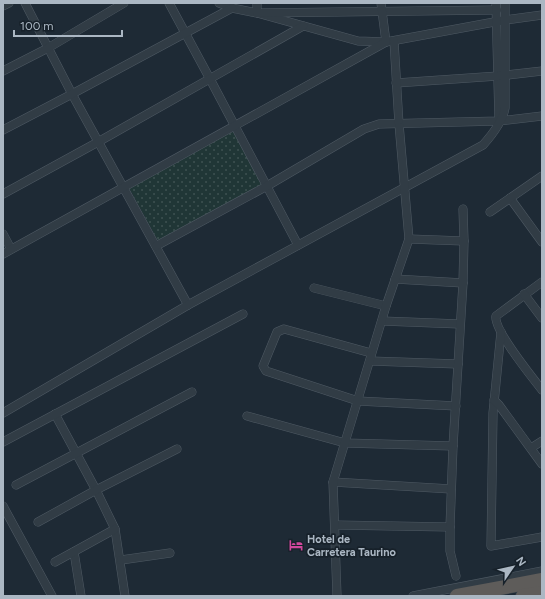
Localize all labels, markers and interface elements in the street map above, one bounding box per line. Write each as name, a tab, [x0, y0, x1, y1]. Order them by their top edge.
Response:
scale bar	[14, 12, 122, 38]
text: 100 m	[20, 19, 54, 33]
place label: Hotel de Carretera Taurino	[307, 533, 396, 559]
hotel icon: Hotel de Carretera Taurino	[288, 537, 304, 553]
north arrow	[493, 547, 533, 587]
text: N	[513, 555, 529, 569]

